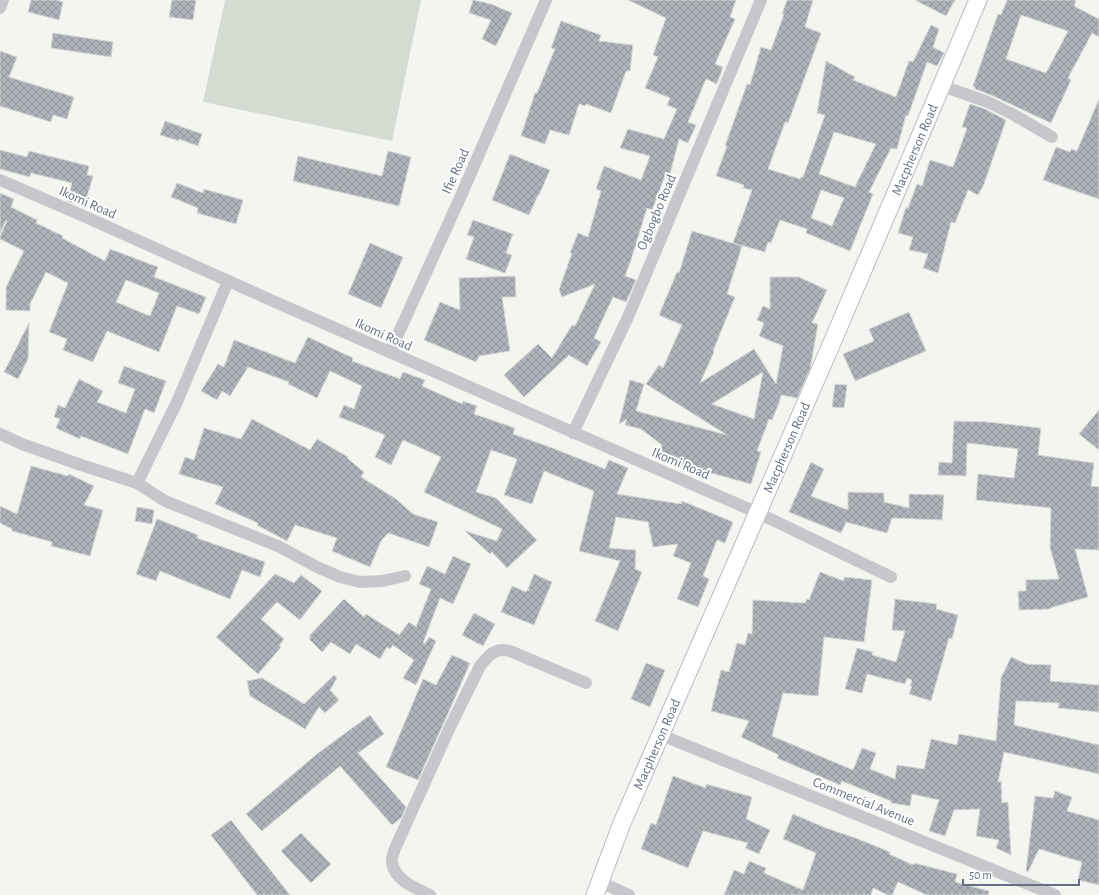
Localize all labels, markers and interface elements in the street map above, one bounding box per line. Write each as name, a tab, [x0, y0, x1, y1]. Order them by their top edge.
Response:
street label: Macpherson Road	[890, 102, 941, 198]
street label: Ifie Road	[440, 147, 472, 196]
street label: Ogbogbo Road	[635, 172, 679, 252]
street label: Ikomi Road	[57, 184, 118, 222]
street label: Ikomi Road	[353, 316, 414, 354]
street label: Macpherson Road	[761, 400, 813, 495]
street label: Ikomi Road	[650, 445, 712, 482]
street label: Macpherson Road	[631, 697, 683, 792]
street label: Commercial Avenue	[811, 775, 917, 829]
scale bar	[963, 861, 1079, 887]
text: 50 m	[969, 869, 992, 881]

